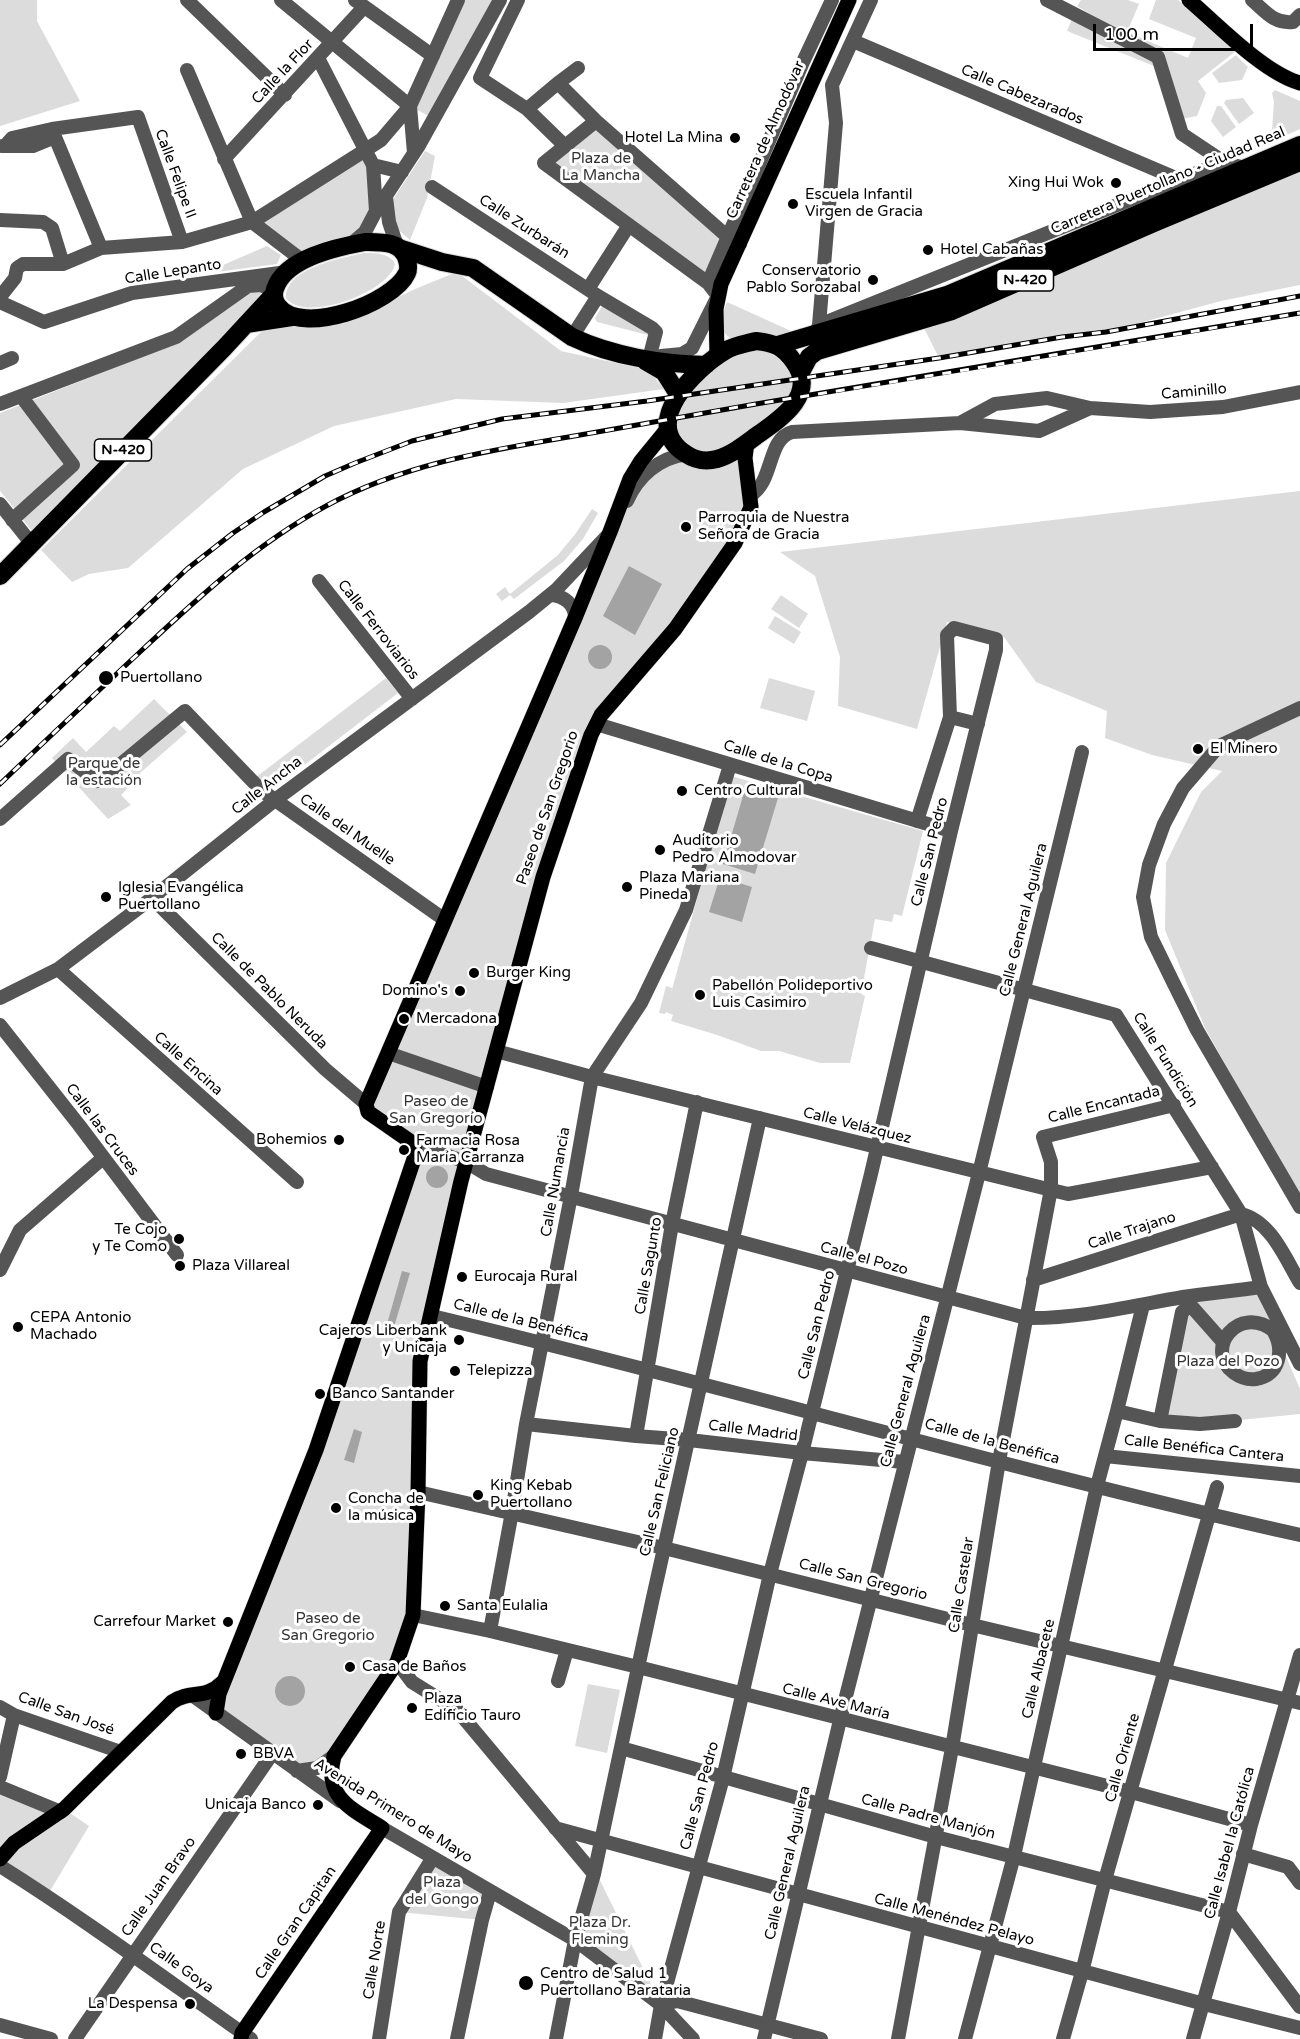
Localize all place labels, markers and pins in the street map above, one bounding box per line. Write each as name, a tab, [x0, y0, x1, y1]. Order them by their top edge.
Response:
place label: Hotel La Mina	[624, 129, 723, 147]
marker: Hotel La Mina	[728, 131, 742, 145]
place label: Xing Hui Wok	[1008, 174, 1104, 192]
marker: Xing Hui Wok	[1109, 176, 1123, 190]
place label: Escuela Infantil Virgen de Gracia	[805, 186, 923, 221]
marker: Escuela Infantil Virgen de Gracia	[786, 197, 800, 211]
place label: Hotel Cabañas	[940, 241, 1043, 259]
marker: Hotel Cabañas	[921, 243, 935, 257]
place label: Conservatorio Pablo Sorozabal	[746, 262, 861, 297]
marker: Conservatorio Pablo Sorozabal	[866, 273, 880, 287]
place label: Parroquia de Nuestra Señora de Gracia	[698, 509, 850, 544]
marker: Parroquia de Nuestra Señora de Gracia	[679, 520, 693, 534]
marker: Puertollano	[97, 669, 115, 687]
place label: Puertollano	[120, 669, 202, 687]
place label: El Minero	[1210, 740, 1278, 758]
marker: El Minero	[1191, 742, 1205, 756]
place label: Centro Cultural	[694, 782, 802, 800]
marker: Centro Cultural	[675, 784, 689, 798]
place label: Auditorio Pedro Almodovar	[672, 832, 797, 867]
marker: Auditorio Pedro Almodovar	[653, 843, 667, 857]
place label: Plaza Mariana Pineda	[639, 869, 739, 904]
place label: Iglesia Evangélica Puertollano	[118, 879, 244, 914]
marker: Plaza Mariana Pineda	[620, 880, 634, 894]
marker: Iglesia Evangélica Puertollano	[99, 890, 113, 904]
place label: Burger King	[486, 964, 571, 982]
marker: Burger King	[467, 966, 481, 980]
place label: Pabellón Polideportivo Luis Casimiro	[712, 977, 873, 1012]
place label: Domino's	[382, 982, 448, 1000]
marker: Domino's	[453, 984, 467, 998]
marker: Pabellón Polideportivo Luis Casimiro	[693, 988, 707, 1002]
place label: Mercadona	[416, 1010, 497, 1028]
marker: Mercadona	[397, 1012, 411, 1026]
place label: Bohemios	[256, 1131, 327, 1149]
place label: Farmacia Rosa María Carranza	[416, 1132, 525, 1167]
marker: Bohemios	[332, 1133, 346, 1147]
marker: Farmacia Rosa María Carranza	[397, 1143, 411, 1157]
place label: Te Cojo y Te Como	[92, 1221, 167, 1256]
marker: Te Cojo y Te Como	[172, 1232, 186, 1246]
place label: Plaza Villareal	[192, 1257, 290, 1275]
marker: Plaza Villareal	[173, 1259, 187, 1273]
place label: Eurocaja Rural	[474, 1268, 577, 1286]
marker: Eurocaja Rural	[455, 1270, 469, 1284]
place label: CEPA Antonio Machado	[30, 1309, 131, 1344]
marker: CEPA Antonio Machado	[11, 1320, 25, 1334]
place label: Cajeros Liberbank y Unicaja	[319, 1322, 447, 1357]
marker: Cajeros Liberbank y Unicaja	[452, 1333, 466, 1347]
place label: Telepizza	[467, 1362, 532, 1380]
marker: Telepizza	[448, 1364, 462, 1378]
place label: Banco Santander	[332, 1385, 455, 1403]
marker: Banco Santander	[313, 1387, 327, 1401]
place label: King Kebab Puertollano	[490, 1477, 572, 1512]
marker: King Kebab Puertollano	[471, 1488, 485, 1502]
place label: Concha de la música	[348, 1490, 424, 1525]
marker: Concha de la música	[329, 1501, 343, 1515]
place label: Santa Eulalia	[457, 1597, 548, 1615]
marker: Santa Eulalia	[438, 1599, 452, 1613]
place label: Carrefour Market	[93, 1613, 216, 1631]
marker: Carrefour Market	[221, 1615, 235, 1629]
place label: Casa de Baños	[362, 1658, 467, 1676]
marker: Casa de Baños	[343, 1660, 357, 1674]
place label: Plaza Edificio Tauro	[424, 1690, 521, 1725]
marker: Plaza Edificio Tauro	[405, 1701, 419, 1715]
place label: BBVA	[253, 1745, 295, 1763]
marker: BBVA	[234, 1747, 248, 1761]
place label: Unicaja Banco	[204, 1796, 306, 1814]
marker: Unicaja Banco	[311, 1798, 325, 1812]
place label: Centro de Salud 1 Puertollano Barataria	[540, 1965, 691, 2000]
marker: Centro de Salud 1 Puertollano Barataria	[517, 1974, 535, 1992]
place label: La Despensa	[88, 1995, 178, 2013]
marker: La Despensa	[183, 1997, 197, 2011]

